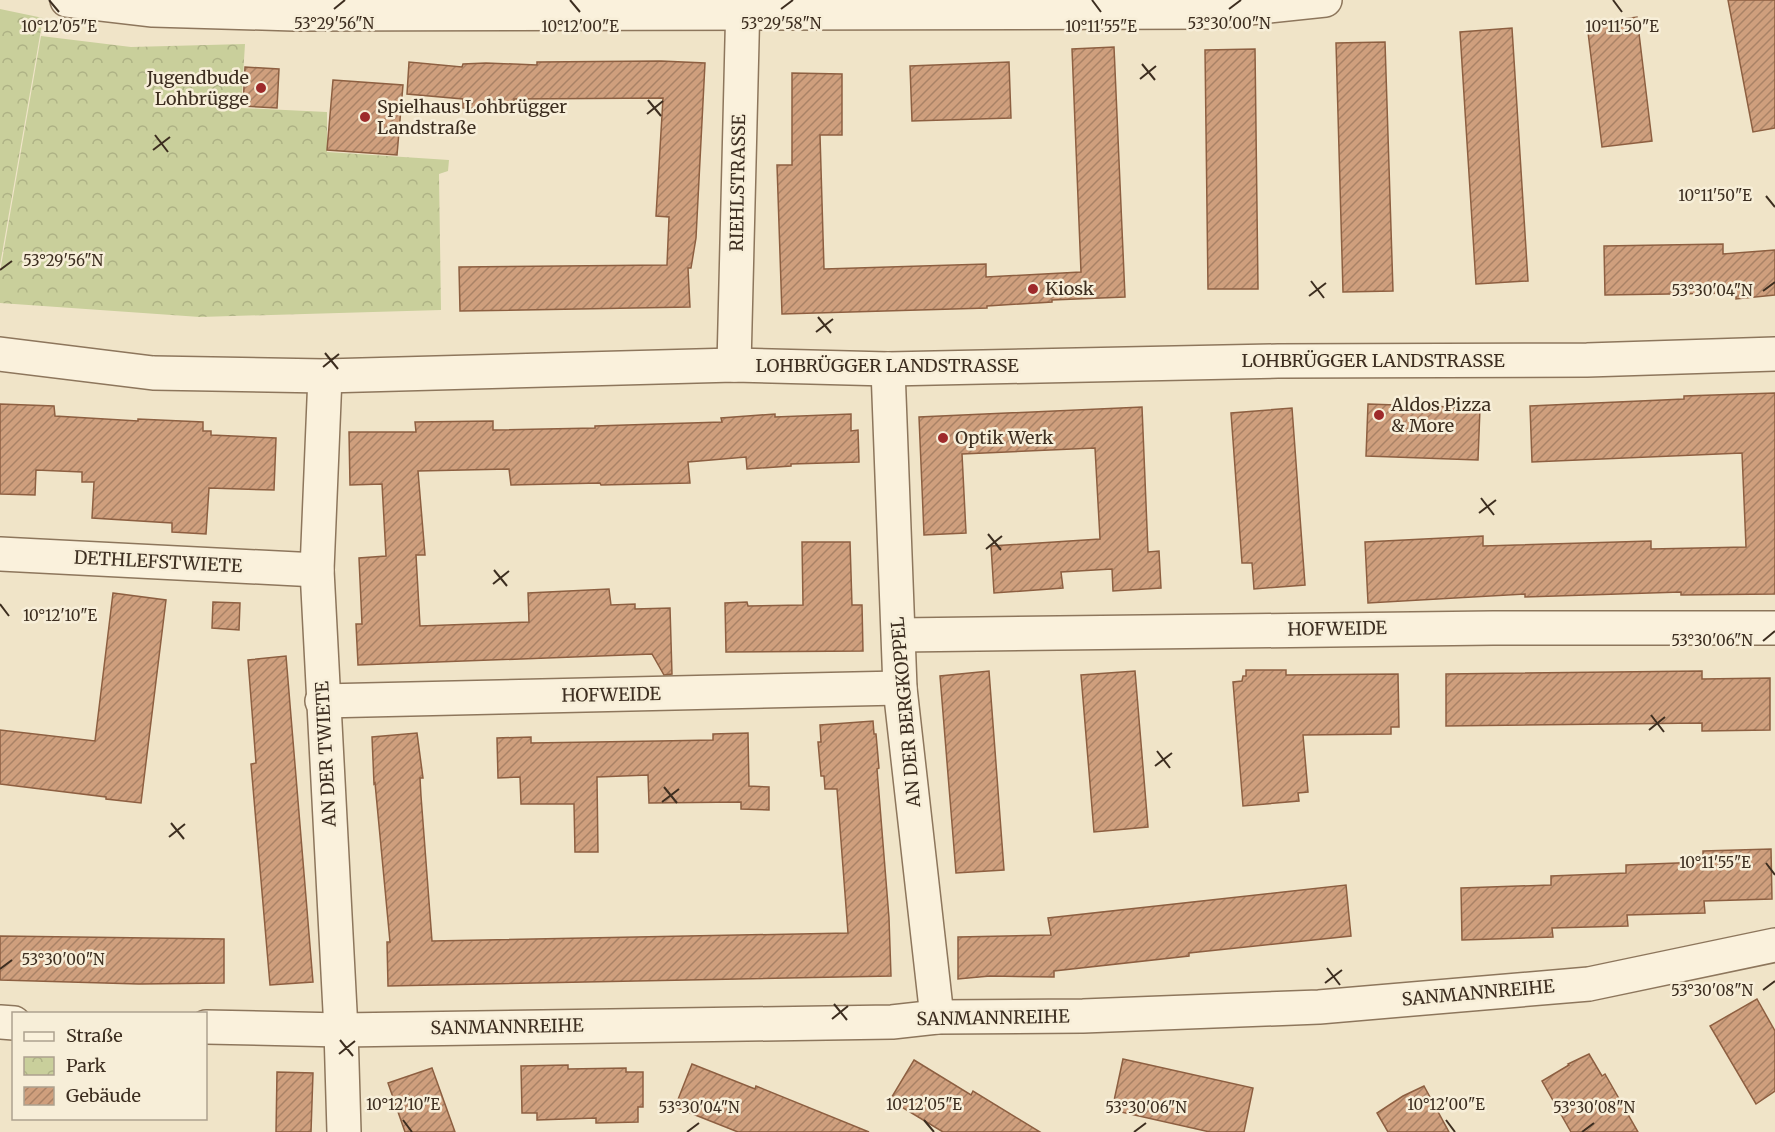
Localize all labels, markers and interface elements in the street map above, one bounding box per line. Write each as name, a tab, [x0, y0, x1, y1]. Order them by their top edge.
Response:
text: 53°29'56"N	[294, 14, 374, 33]
text: 53°29'58"N	[741, 14, 822, 33]
text: 53°30'00"N	[1187, 14, 1271, 33]
text: 10°12'05"E	[21, 17, 97, 36]
text: 10°12'00"E	[541, 17, 619, 36]
text: 10°11'55"E	[1065, 17, 1137, 36]
text: 10°11'50"E	[1585, 17, 1659, 36]
place label: Jugendbude Lohbrügge	[146, 66, 249, 110]
marker: Jugendbude Lohbrügge	[254, 81, 268, 95]
place label: Spielhaus Lohbrügger Landstraße	[377, 95, 567, 139]
marker: Spielhaus Lohbrügger Landstraße	[358, 110, 372, 124]
street label: RIEHLSTRASSE	[725, 114, 750, 252]
text: 10°11'50"E	[1678, 186, 1752, 205]
text: 53°29'56"N	[23, 251, 103, 270]
place label: Kiosk	[1045, 277, 1095, 300]
text: 53°30'04"N	[1672, 281, 1753, 300]
marker: Kiosk	[1026, 282, 1040, 296]
street label: LOHBRÜGGER LANDSTRASSE	[1241, 349, 1505, 372]
street label: LOHBRÜGGER LANDSTRASSE	[755, 354, 1019, 377]
place label: Aldos Pizza & More	[1390, 393, 1491, 437]
marker: Aldos Pizza & More	[1372, 408, 1386, 422]
place label: Optik Werk	[955, 426, 1054, 449]
marker: Optik Werk	[936, 431, 950, 445]
street label: DETHLEFSTWIETE	[73, 546, 243, 577]
text: 10°12'10"E	[23, 606, 98, 625]
street label: AN DER BERGKOPPEL	[886, 616, 925, 809]
street label: HOFWEIDE	[1287, 616, 1387, 641]
text: 53°30'06"N	[1671, 631, 1753, 650]
street label: AN DER TWIETE	[310, 680, 341, 828]
street label: HOFWEIDE	[561, 682, 661, 707]
text: 10°11'55"E	[1679, 853, 1751, 872]
text: 53°30'00"N	[21, 950, 105, 969]
street label: SANMANNREIHE	[1401, 974, 1556, 1011]
text: 53°30'08"N	[1671, 981, 1753, 1000]
street label: SANMANNREIHE	[916, 1005, 1070, 1030]
legend	[12, 1012, 207, 1120]
street label: SANMANNREIHE	[430, 1014, 584, 1039]
text: Straße	[66, 1024, 123, 1047]
text: Park	[66, 1054, 107, 1077]
text: Gebäude	[66, 1084, 141, 1107]
text: 10°12'10"E	[366, 1095, 441, 1114]
text: 10°12'05"E	[886, 1095, 962, 1114]
text: 10°12'00"E	[1407, 1095, 1485, 1114]
text: 53°30'04"N	[659, 1098, 740, 1117]
text: 53°30'06"N	[1105, 1098, 1187, 1117]
text: 53°30'08"N	[1553, 1098, 1635, 1117]

